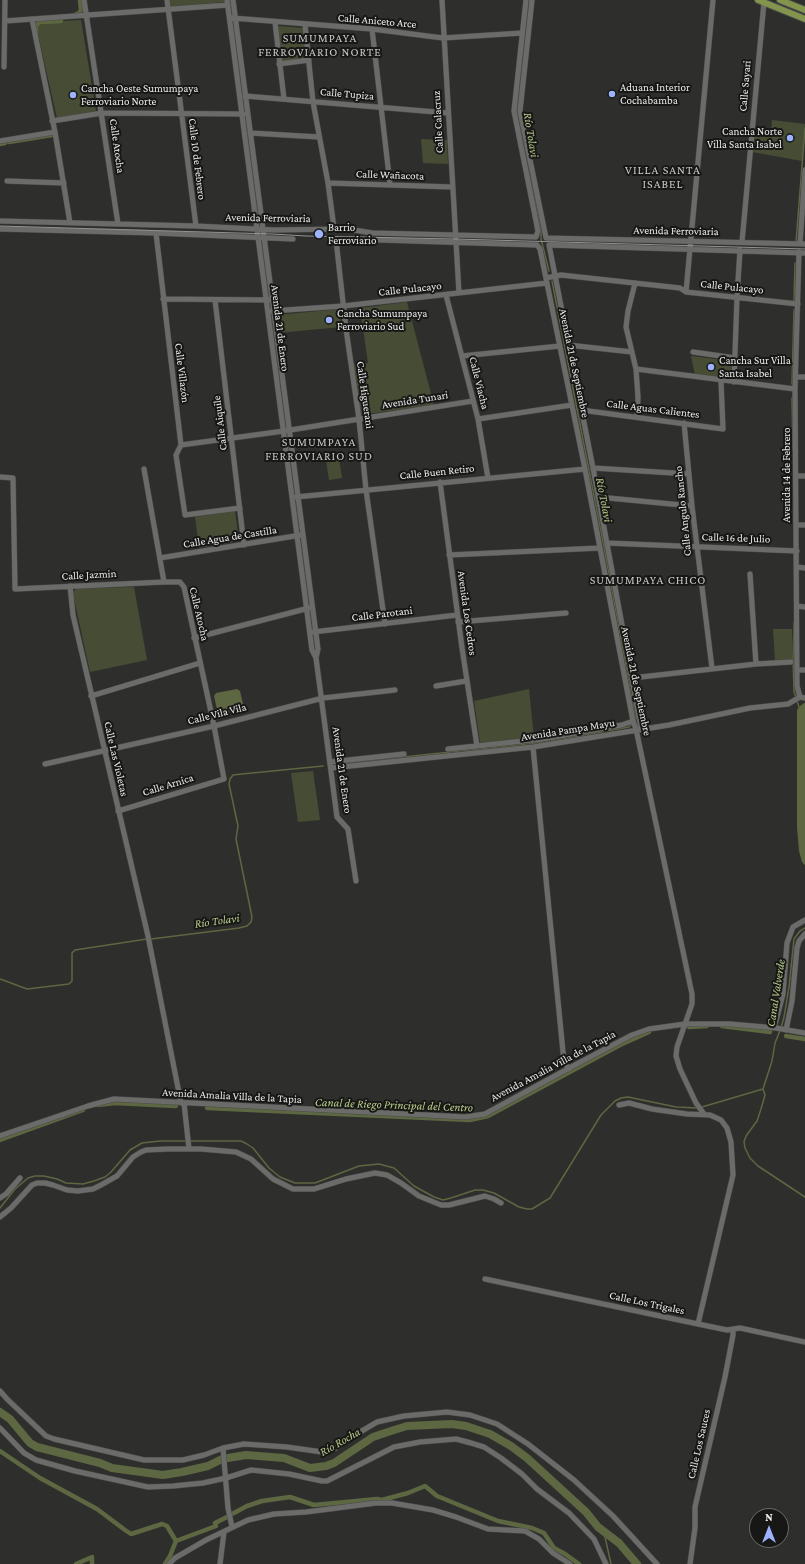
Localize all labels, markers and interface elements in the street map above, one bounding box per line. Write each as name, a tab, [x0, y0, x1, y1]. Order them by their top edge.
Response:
street label: Calle Aniceto Arce	[337, 11, 417, 31]
district label: SUMUMPAYA FERROVIARIO NORTE	[258, 31, 382, 59]
street label: Calle Sayari	[736, 60, 754, 112]
place label: Aduana Interior Cochabamba	[620, 81, 690, 107]
place label: Cancha Oeste Sumumpaya Ferroviario Norte	[81, 82, 198, 108]
street label: Calle Tupiza	[319, 85, 375, 103]
marker: Aduana Interior Cochabamba	[607, 89, 617, 99]
marker: Cancha Oeste Sumumpaya Ferroviario Norte	[68, 90, 78, 100]
street label: Calle Calacruz	[430, 90, 446, 154]
water label: Río Tolavi	[520, 112, 542, 158]
street label: Calle 10 de Febrero	[185, 117, 209, 201]
street label: Calle Atocha	[107, 118, 127, 174]
place label: Cancha Norte Villa Santa Isabel	[707, 125, 782, 151]
marker: Cancha Norte Villa Santa Isabel	[785, 133, 795, 143]
district label: VILLA SANTA ISABEL	[625, 163, 701, 191]
street label: Calle Wañacota	[356, 167, 424, 183]
street label: Avenida Ferroviaria	[225, 211, 311, 225]
place label: Barrio Ferroviario	[328, 221, 376, 247]
street label: Avenida Ferroviaria	[633, 224, 719, 238]
marker: Barrio Ferroviario	[313, 228, 325, 240]
street label: Calle Pulacayo	[700, 277, 764, 297]
street label: Calle Pulacayo	[378, 279, 442, 299]
street label: Avenida 21 de Enero	[268, 284, 292, 372]
place label: Cancha Sumumpaya Ferroviario Sud	[337, 307, 427, 333]
street label: Avenida 21 de Septiembre	[556, 307, 592, 419]
marker: Cancha Sumumpaya Ferroviario Sud	[324, 315, 334, 325]
street label: Calle Villazón	[172, 342, 192, 404]
place label: Cancha Sur Villa Santa Isabel	[719, 354, 791, 380]
street label: Calle Viacha	[466, 355, 492, 411]
street label: Calle Higuerani	[354, 360, 376, 430]
marker: Cancha Sur Villa Santa Isabel	[706, 362, 716, 372]
street label: Avenida Tunari	[381, 388, 449, 412]
street label: Calle Aiquile	[210, 395, 230, 451]
street label: Calle Aguas Calientes	[606, 397, 700, 421]
street label: Avenida 14 de Febrero	[780, 428, 794, 522]
district label: SUMUMPAYA FERROVIARIO SUD	[265, 435, 373, 463]
street label: Calle Buen Retiro	[399, 462, 475, 482]
street label: Calle Angulo Rancho	[672, 465, 694, 557]
water label: Río Tolavi	[593, 476, 615, 524]
street label: Calle Agua de Castilla	[182, 523, 278, 551]
street label: Calle 16 de Julio	[702, 530, 770, 546]
street label: Calle Jazmin	[61, 567, 117, 583]
street label: Avenida Los Cedros	[455, 570, 479, 656]
district label: SUMUMPAYA CHICO	[590, 573, 706, 587]
street label: Calle Atocha	[186, 586, 212, 642]
street label: Calle Parotani	[351, 604, 413, 624]
street label: Avenida 21 de Septiembre	[618, 625, 654, 737]
street label: Calle Vila Vila	[186, 700, 248, 728]
street label: Avenida Pampa Mayu	[520, 716, 616, 744]
street label: Calle Las Violetas	[101, 720, 131, 798]
street label: Avenida 21 de Enero	[329, 726, 355, 814]
street label: Calle Arnica	[141, 771, 195, 799]
water label: Río Tolavi	[194, 911, 240, 931]
water label: Canal Valverde	[764, 958, 788, 1028]
street label: Avenida Amalia Villa de la Tapia	[488, 1027, 618, 1105]
street label: Avenida Amalia Villa de la Tapia	[162, 1086, 302, 1106]
water label: Canal de Riego Principal del Centro	[315, 1095, 473, 1115]
street label: Calle Los Trigales	[608, 1289, 686, 1317]
street label: Calle Los Sauces	[685, 1408, 713, 1480]
water label: Río Rocha	[317, 1425, 363, 1459]
north arrow	[749, 1508, 789, 1548]
text: N	[765, 1511, 773, 1523]

